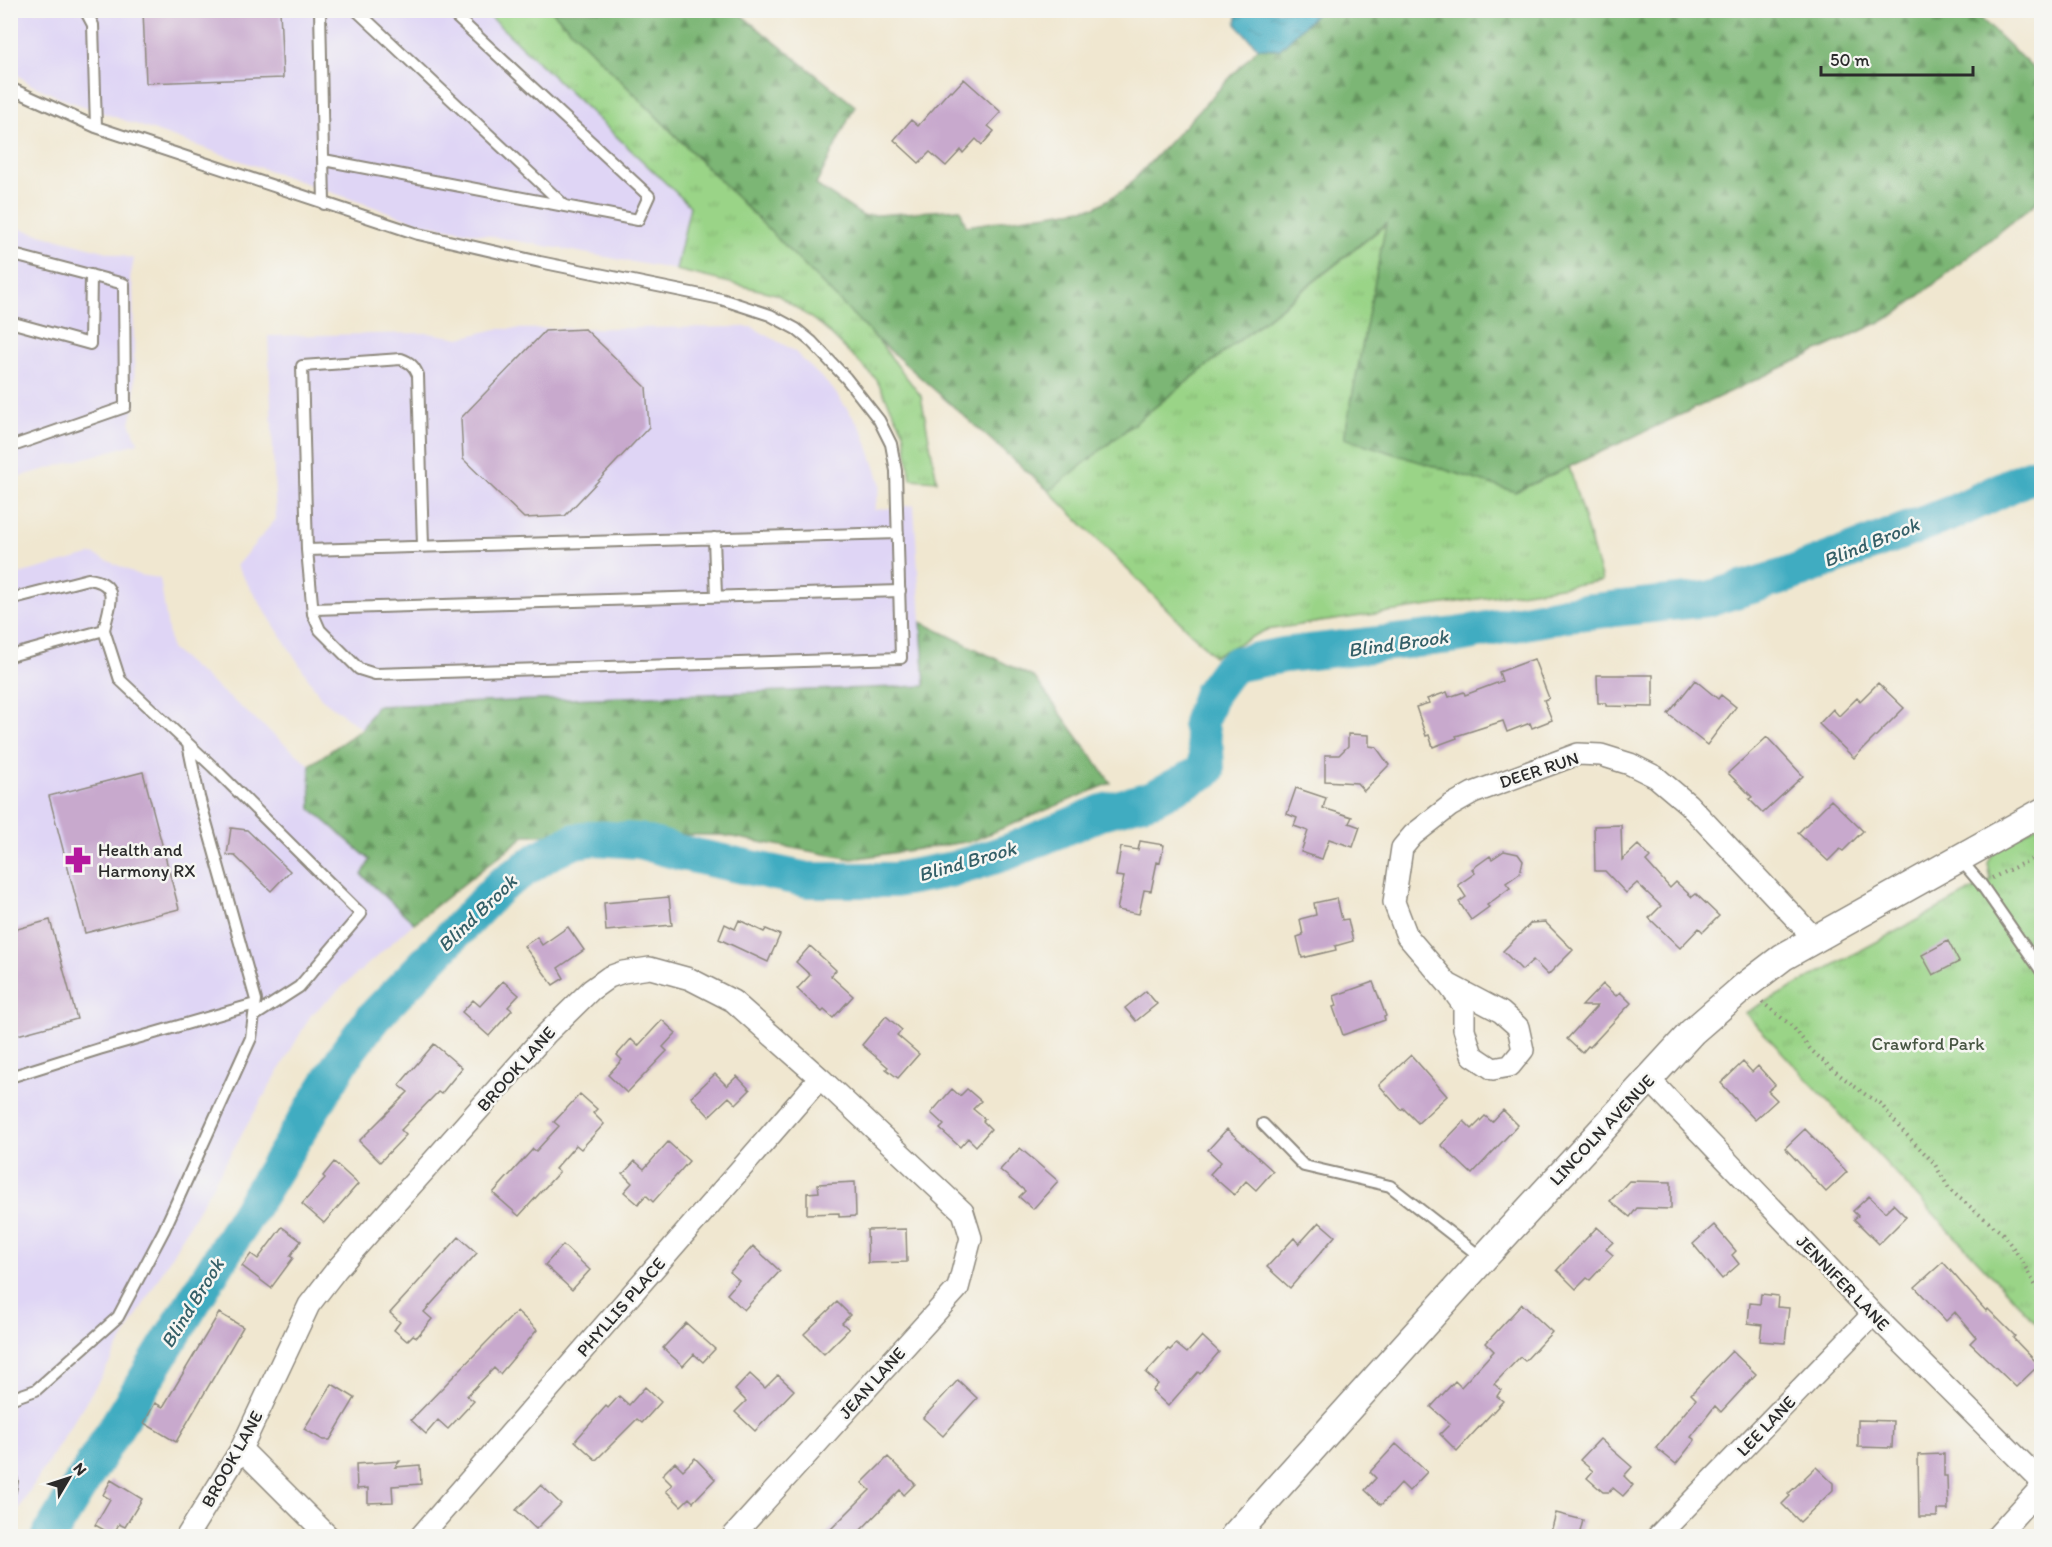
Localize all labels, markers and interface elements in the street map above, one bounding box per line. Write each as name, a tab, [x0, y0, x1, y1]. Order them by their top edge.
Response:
scale bar	[1821, 39, 1972, 77]
text: 50 m	[1830, 49, 1870, 71]
water label: Blind Brook	[1820, 511, 1924, 572]
water label: Blind Brook	[1346, 624, 1451, 662]
street label: DEER RUN	[1496, 747, 1582, 793]
water label: Blind Brook	[915, 835, 1021, 886]
place label: Health and Harmony RX	[98, 839, 195, 882]
pharmacy icon: Health and Harmony RX	[63, 845, 93, 875]
water label: Blind Brook	[432, 868, 523, 957]
street label: BROOK LANE	[472, 1022, 560, 1116]
park label: Crawford Park	[1871, 1033, 1985, 1055]
street label: LINCOLN AVENUE	[1545, 1070, 1659, 1190]
street label: JENNIFER LANE	[1792, 1230, 1894, 1336]
water label: Blind Brook	[155, 1252, 230, 1352]
street label: PHYLLIS PLACE	[572, 1253, 670, 1361]
street label: JEAN LANE	[834, 1342, 910, 1423]
street label: LEE LANE	[1732, 1391, 1800, 1461]
street label: BROOK LANE	[196, 1407, 268, 1511]
north arrow	[39, 1448, 99, 1508]
text: N	[69, 1459, 91, 1479]

